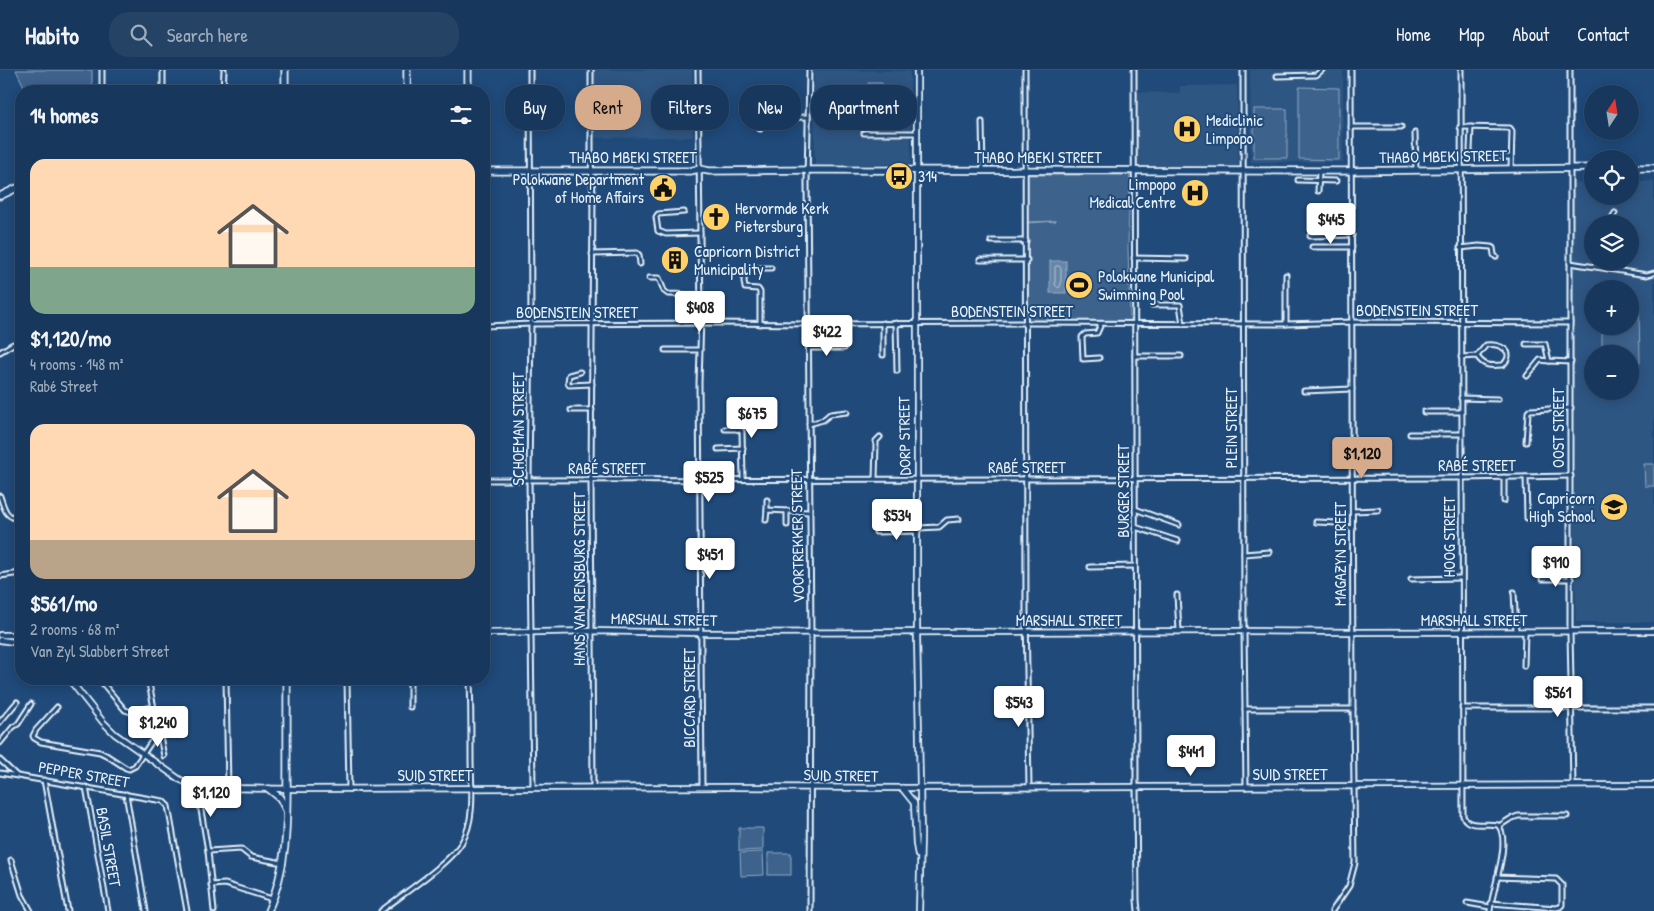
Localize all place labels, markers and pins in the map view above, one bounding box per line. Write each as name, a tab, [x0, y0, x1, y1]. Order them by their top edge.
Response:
place label: Mediclinic Limpopo	[1206, 109, 1264, 149]
hospital icon: Mediclinic Limpopo	[1172, 114, 1202, 144]
bus stop icon: 314	[884, 161, 914, 191]
place label: 314	[918, 165, 937, 187]
place label: Polokwane Department of Home Affairs	[513, 168, 644, 208]
public building icon: Polokwane Department of Home Affairs	[648, 173, 678, 203]
place label: Limpopo Medical Centre	[1089, 173, 1177, 213]
hospital icon: Limpopo Medical Centre	[1180, 178, 1210, 208]
place label: Hervormde Kerk Pietersburg	[735, 197, 829, 237]
church icon: Hervormde Kerk Pietersburg	[701, 202, 731, 232]
pin: $445	[1301, 202, 1361, 245]
place label: Capricorn District Municipality	[694, 240, 800, 280]
building icon: Capricorn District Municipality	[660, 245, 690, 275]
place label: Polokwane Municipal Swimming Pool	[1098, 265, 1215, 305]
sports icon: Polokwane Municipal Swimming Pool	[1064, 270, 1094, 300]
pin: $408	[670, 290, 730, 333]
pin: $422	[797, 314, 857, 357]
pin: $675	[722, 396, 782, 439]
pin: $1,120	[1321, 436, 1403, 479]
pin: $525	[679, 460, 739, 503]
place label: Capricorn High School	[1529, 487, 1596, 527]
school or university icon: Capricorn High School	[1599, 492, 1629, 522]
pin: $534	[867, 498, 927, 541]
pin: $451	[680, 538, 740, 580]
pin: $910	[1526, 546, 1586, 588]
pin: $561	[1528, 676, 1588, 718]
pin: $543	[989, 686, 1049, 728]
pin: $1,240	[117, 706, 199, 748]
pin: $441	[1161, 734, 1221, 777]
pin: $1,120	[170, 776, 252, 818]

